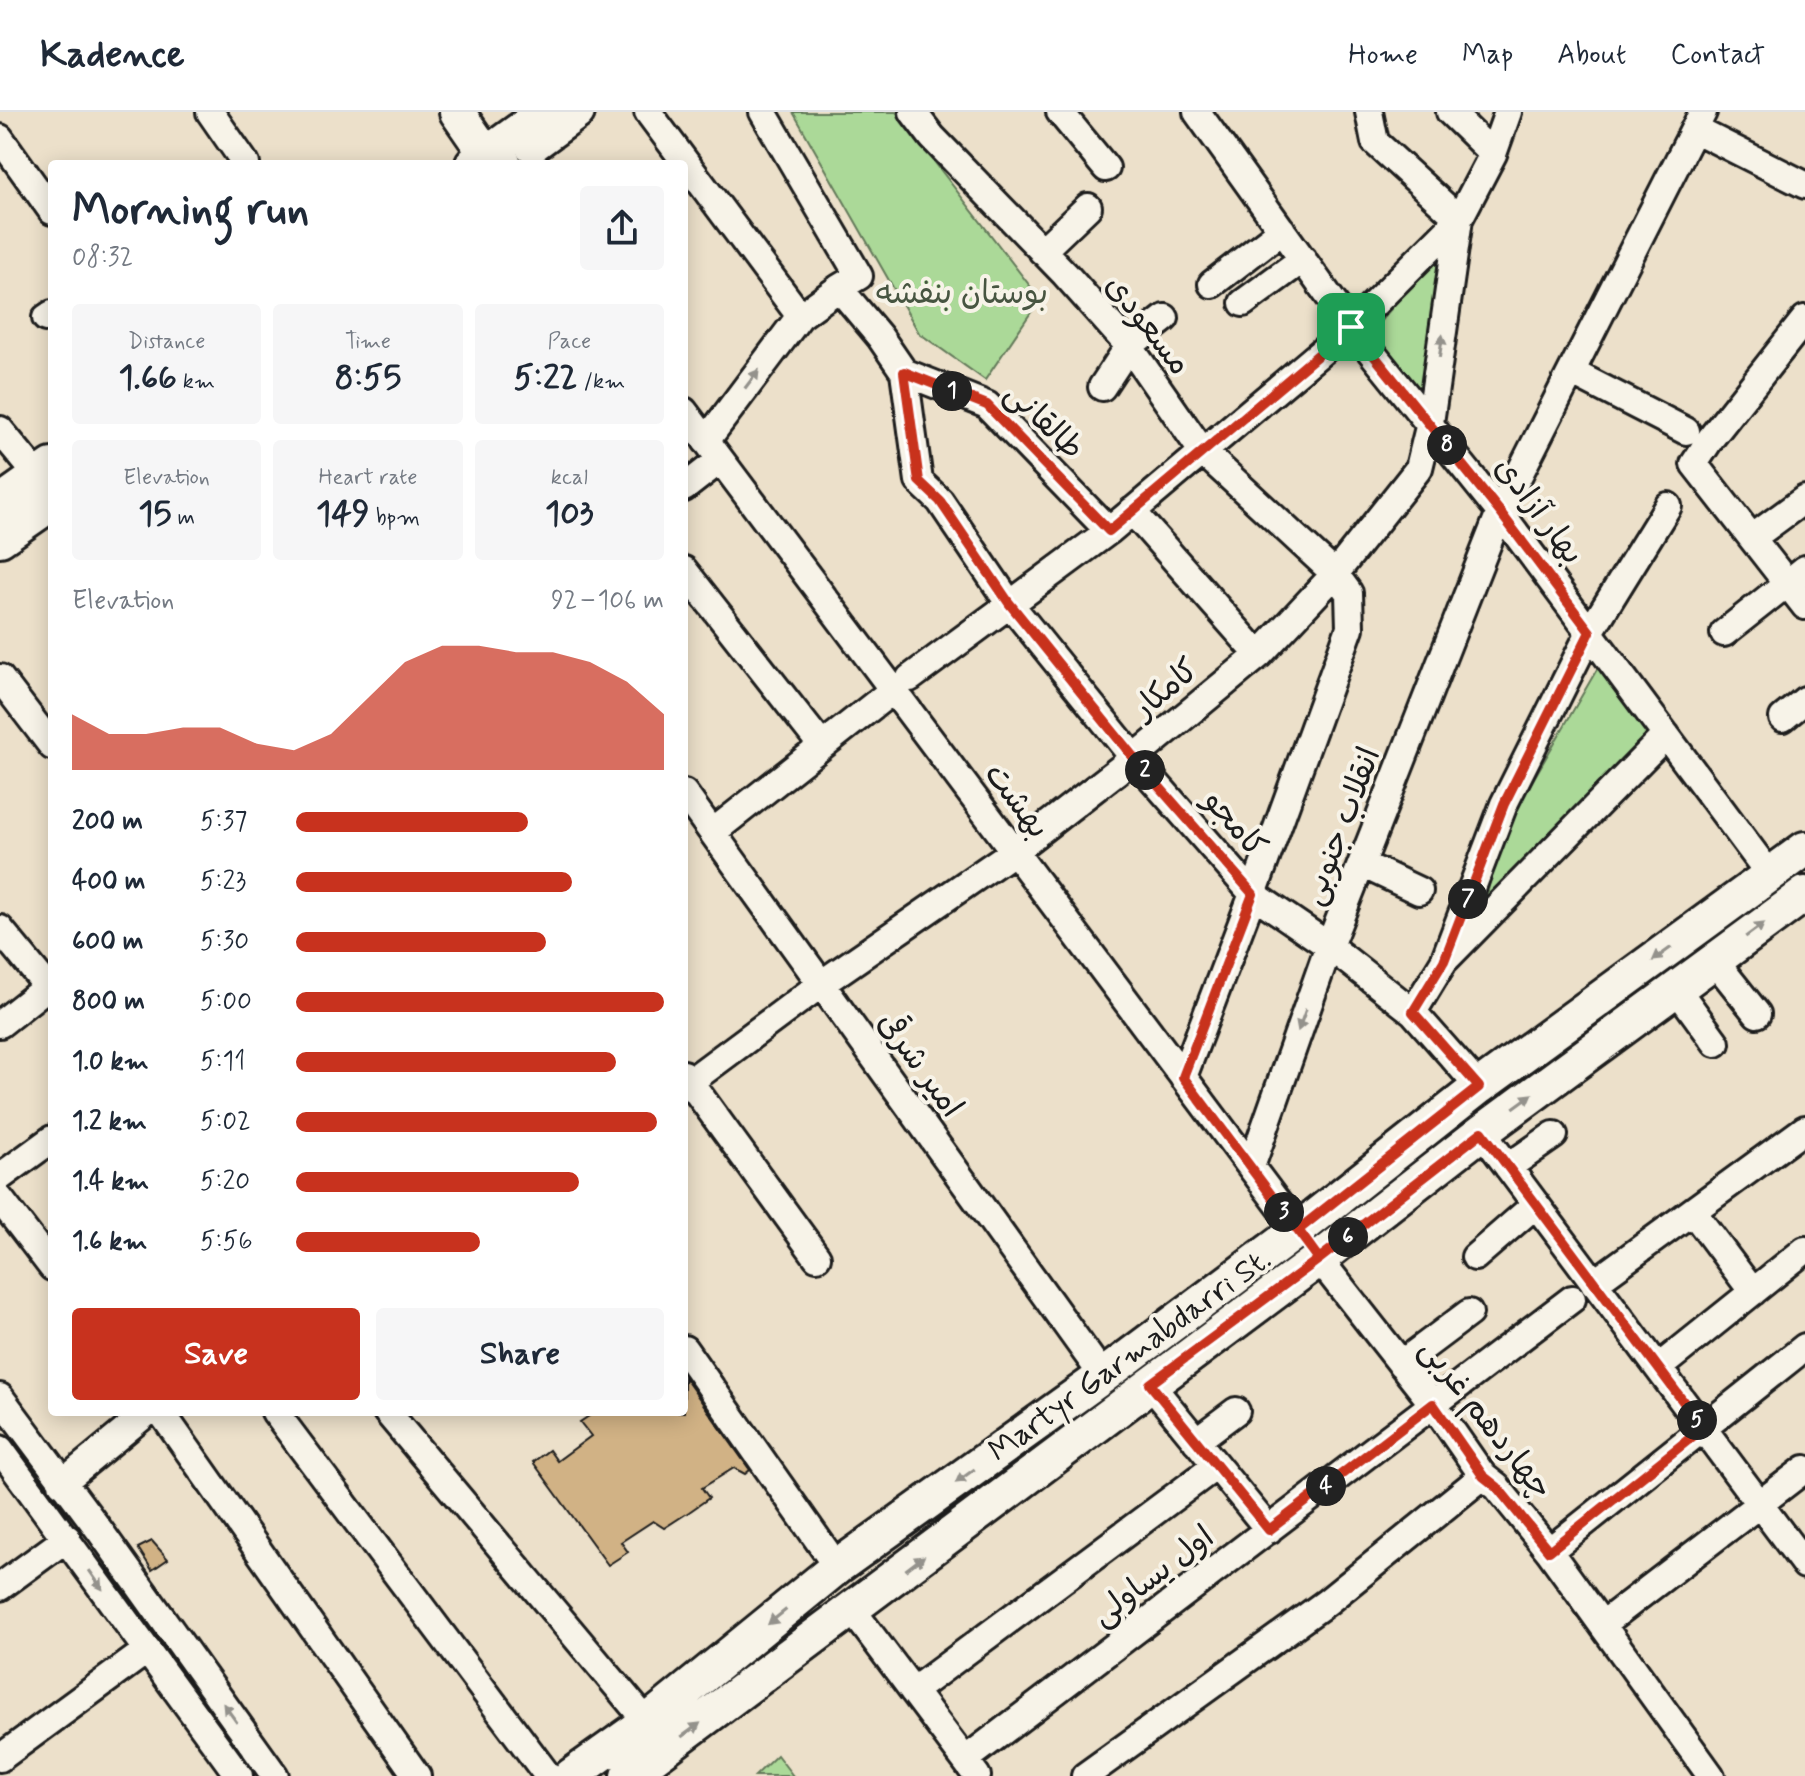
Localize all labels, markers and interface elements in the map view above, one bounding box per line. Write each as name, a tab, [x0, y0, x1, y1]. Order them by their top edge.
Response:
text: Kadence	[40, 31, 185, 80]
text: Home	[1348, 37, 1418, 74]
text: Map	[1462, 37, 1513, 74]
text: About	[1557, 37, 1626, 74]
text: Contact	[1670, 37, 1765, 74]
text: Morning run	[72, 182, 309, 240]
button: share	[580, 186, 664, 270]
text: 08:32	[72, 241, 133, 275]
street label: مسعودی	[1095, 266, 1200, 384]
park label: بوستان بنفشه	[876, 273, 1048, 315]
pin	[1317, 293, 1385, 361]
icon: arrive	[1329, 305, 1373, 349]
text: Distance	[128, 328, 205, 356]
text: Time	[345, 328, 391, 356]
text: Pace	[547, 328, 591, 356]
one-way arrow	[1435, 333, 1448, 358]
text: 1.66	[118, 356, 177, 401]
text: 8:55	[335, 356, 401, 401]
text: 5:22	[513, 356, 578, 401]
text: km	[177, 368, 215, 396]
text: /km	[578, 368, 625, 396]
one-way arrow	[744, 369, 760, 389]
pin: 1	[932, 371, 972, 411]
street label: طالقانی	[995, 373, 1092, 470]
text: 1	[947, 377, 957, 405]
pin: 8	[1427, 425, 1467, 465]
text: 8	[1441, 431, 1453, 459]
street label: بهار آزادی	[1484, 449, 1593, 574]
text: Elevation	[123, 464, 210, 492]
text: Heart rate	[319, 464, 417, 492]
text: kcal	[551, 464, 588, 492]
text: 15	[138, 492, 172, 537]
text: 149	[316, 492, 370, 537]
text: 103	[545, 492, 594, 537]
text: m	[172, 504, 195, 532]
text: bpm	[370, 504, 420, 532]
text: Elevation	[72, 584, 174, 618]
text: 92–106 m	[551, 584, 664, 618]
street label: کامکار	[1122, 650, 1208, 731]
street label: انقلاب جنوبی	[1293, 742, 1391, 912]
pin: 2	[1125, 750, 1165, 790]
street label: بهشت	[974, 755, 1059, 848]
text: 2	[1140, 756, 1150, 784]
street label: کامجو	[1192, 779, 1275, 867]
text: 200 m	[72, 805, 143, 839]
text: 5:37	[200, 805, 247, 839]
text: 400 m	[72, 865, 145, 899]
text: 5:23	[200, 865, 246, 899]
pin: 7	[1448, 879, 1488, 919]
text: 7	[1461, 885, 1475, 913]
one-way arrow	[1745, 923, 1765, 939]
text: 600 m	[72, 925, 144, 959]
text: 5:30	[200, 925, 249, 959]
one-way arrow	[1651, 945, 1672, 961]
text: 800 m	[72, 985, 145, 1019]
text: 5:00	[200, 985, 252, 1019]
street label: امیر شرقی	[867, 1004, 972, 1126]
one-way arrow	[1296, 1008, 1308, 1032]
text: 1.0 km	[72, 1045, 149, 1079]
text: 5:11	[200, 1045, 245, 1079]
one-way arrow	[1513, 1094, 1533, 1110]
text: 1.2 km	[72, 1105, 147, 1139]
text: 5:02	[200, 1105, 251, 1139]
text: 1.4 km	[72, 1165, 149, 1199]
text: 5:20	[200, 1165, 250, 1199]
pin: 3	[1264, 1192, 1304, 1232]
text: 3	[1279, 1198, 1289, 1226]
pin: 6	[1328, 1217, 1368, 1257]
text: 6	[1342, 1223, 1354, 1251]
text: 1.6 km	[72, 1225, 147, 1259]
text: 5:56	[200, 1225, 253, 1259]
street label: Martyr Garmabdarri St.	[980, 1239, 1280, 1472]
button: Save	[72, 1308, 360, 1400]
button: Share	[376, 1308, 664, 1400]
street label: چهاردهم غربی	[1408, 1330, 1562, 1509]
pin: 5	[1677, 1400, 1717, 1440]
text: 5	[1690, 1406, 1704, 1434]
pin: 4	[1306, 1466, 1346, 1506]
one-way arrow	[954, 1468, 975, 1483]
text: 4	[1320, 1472, 1332, 1500]
street label: اول یساولی	[1083, 1517, 1223, 1636]
one-way arrow	[905, 1556, 925, 1572]
one-way arrow	[88, 1569, 103, 1590]
one-way arrow	[767, 1608, 787, 1624]
one-way arrow	[222, 1702, 238, 1723]
one-way arrow	[681, 1722, 701, 1738]

